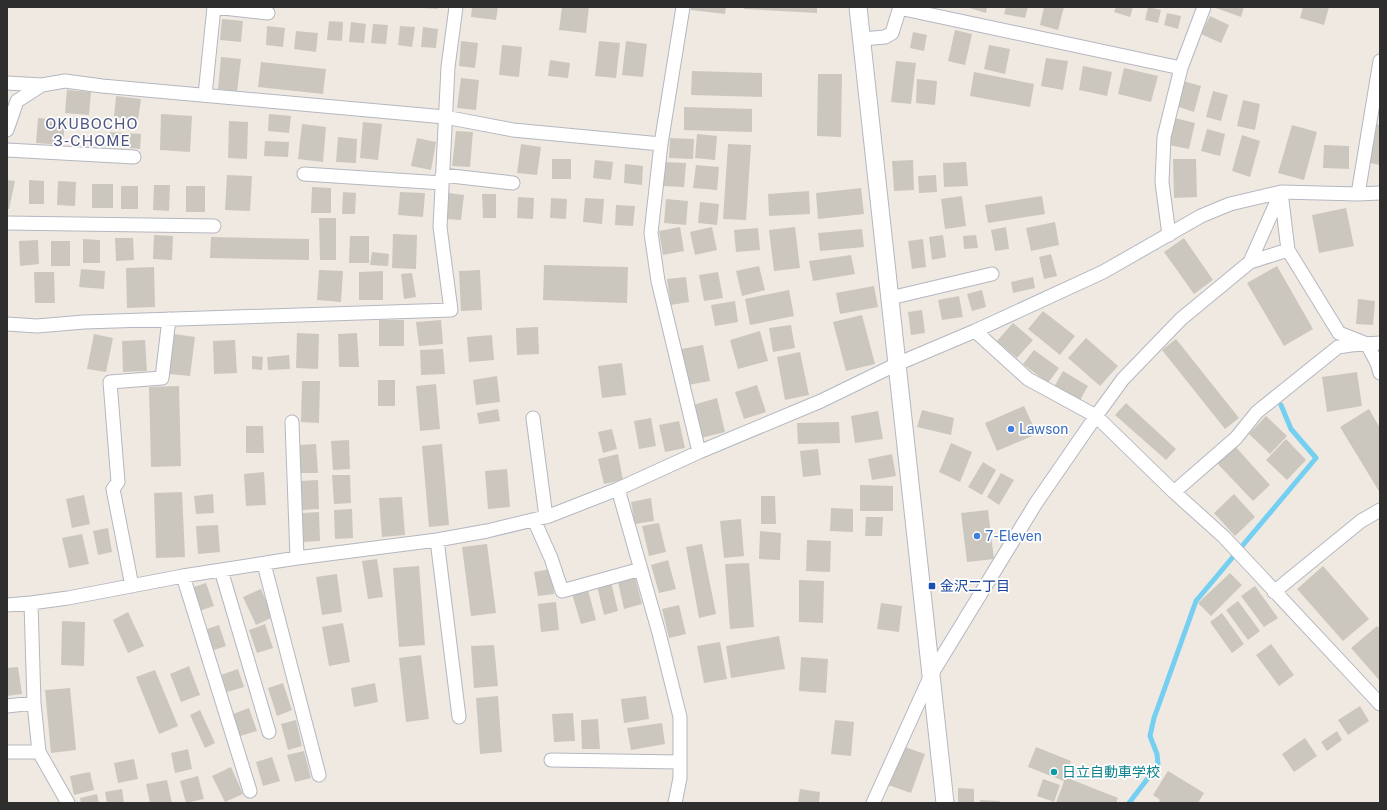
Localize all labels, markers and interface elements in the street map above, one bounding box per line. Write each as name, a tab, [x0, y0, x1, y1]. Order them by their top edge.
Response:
district label: OKUBOCHO 3-CHOME	[45, 115, 139, 149]
place label: Lawson	[1019, 421, 1068, 437]
marker: Lawson	[1006, 424, 1016, 434]
place label: 7-Eleven	[985, 528, 1042, 544]
marker: 7-Eleven	[972, 531, 982, 541]
place label: 金沢二丁目	[940, 578, 1010, 594]
marker: 金沢二丁目	[927, 581, 937, 591]
place label: 日立自動車学校	[1062, 764, 1160, 780]
marker: 日立自動車学校	[1049, 767, 1059, 777]

